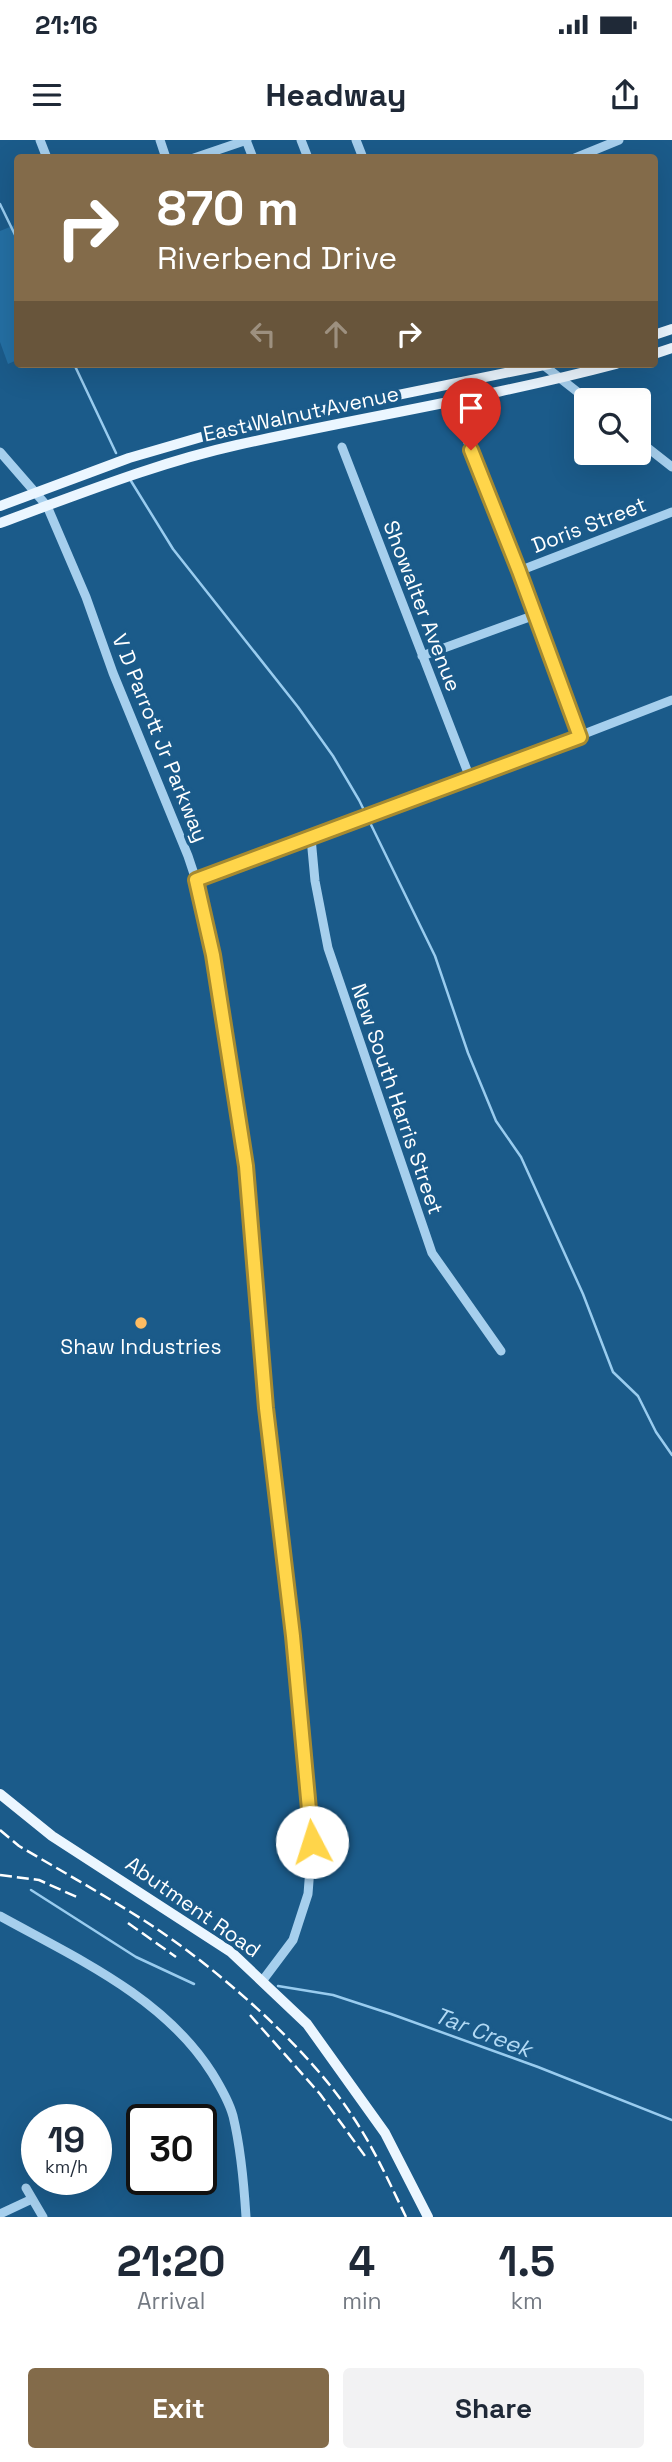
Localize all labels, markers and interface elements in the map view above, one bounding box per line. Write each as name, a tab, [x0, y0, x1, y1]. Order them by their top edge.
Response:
text: 21:16	[35, 8, 98, 42]
text: Headway	[266, 75, 406, 115]
icon: menu	[28, 76, 66, 114]
icon: share	[606, 76, 644, 114]
text: 870 m	[157, 177, 299, 239]
icon: right	[42, 182, 133, 273]
text: Riverbend Drive	[157, 238, 397, 278]
icon: left	[244, 315, 282, 353]
icon: ahead	[317, 315, 355, 353]
icon: right	[390, 315, 428, 353]
pin	[441, 378, 501, 450]
street label: East Walnut Avenue	[201, 380, 401, 447]
map controls	[574, 388, 651, 465]
button: search	[574, 388, 651, 465]
icon: arrive	[452, 389, 490, 427]
street label: Doris Street	[528, 490, 650, 559]
street label: Showalter Avenue	[377, 516, 468, 695]
street label: V D Parrott Jr Parkway	[106, 630, 215, 846]
street label: New South Harris Street	[345, 980, 450, 1218]
marker: Shaw Industries	[133, 1315, 149, 1331]
place label: Shaw Industries	[60, 1333, 222, 1360]
position arrow	[275, 1805, 349, 1879]
street label: Abutment Road	[120, 1850, 266, 1963]
water label: Tar Creek	[430, 2000, 538, 2065]
speed limit sign: 30	[126, 2104, 217, 2195]
text: 19	[48, 2118, 85, 2162]
text: km/h	[45, 2155, 88, 2178]
text: 21:20	[117, 2235, 225, 2288]
text: 4	[349, 2235, 375, 2288]
text: 1.5	[498, 2235, 555, 2288]
text: Arrival	[137, 2286, 205, 2316]
text: min	[342, 2286, 382, 2316]
text: km	[511, 2286, 543, 2316]
button: Exit	[28, 2368, 329, 2448]
button: Share	[343, 2368, 644, 2448]

